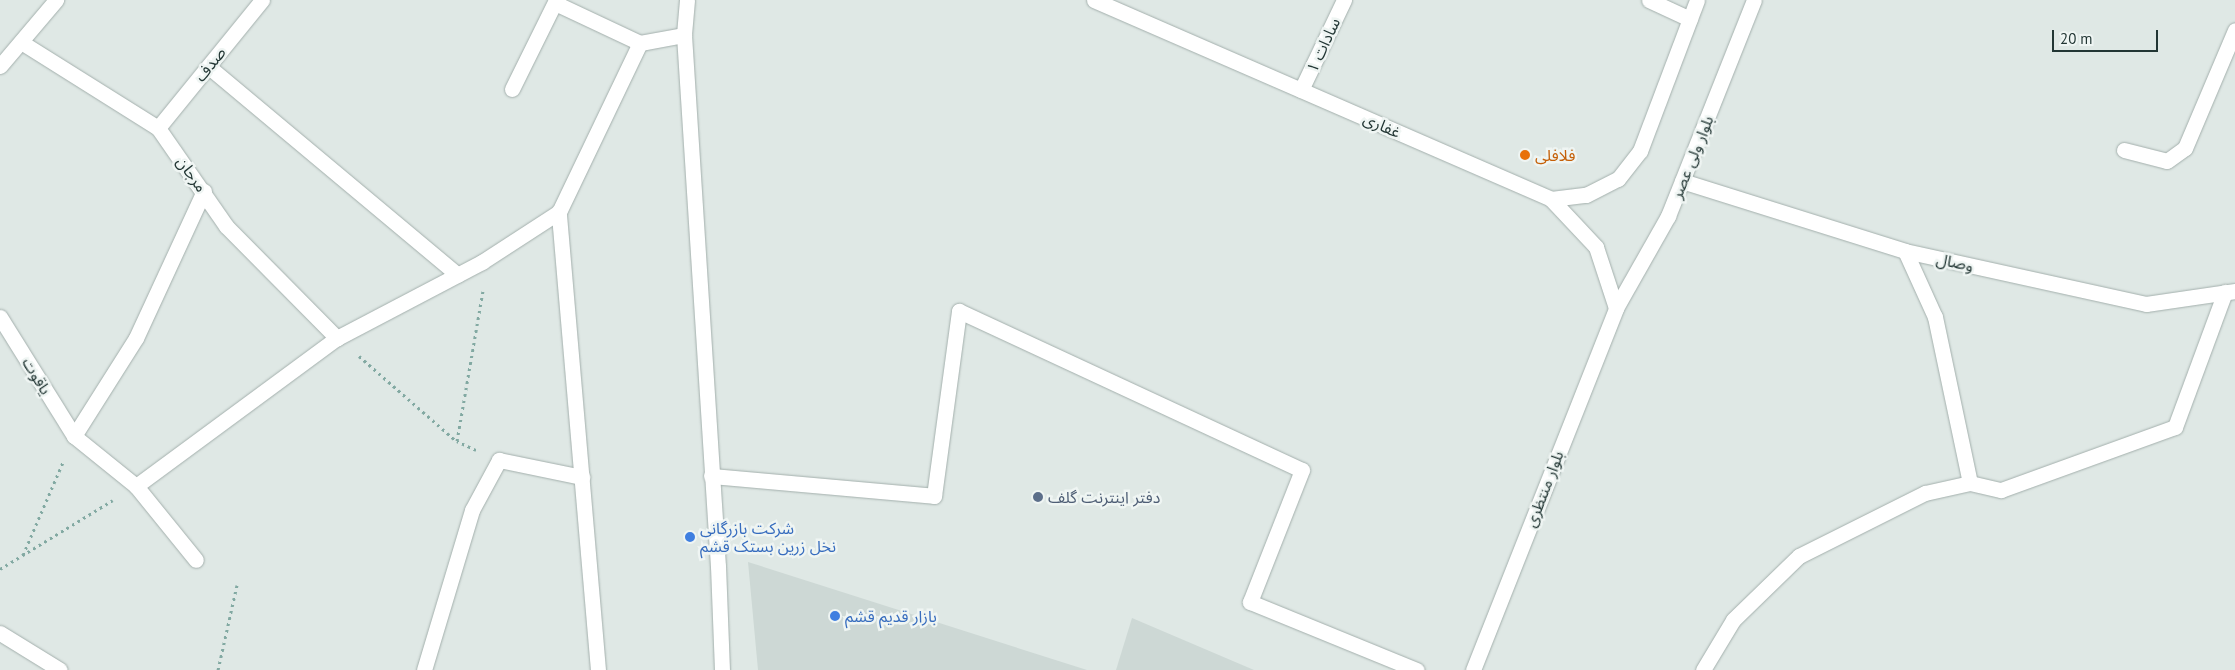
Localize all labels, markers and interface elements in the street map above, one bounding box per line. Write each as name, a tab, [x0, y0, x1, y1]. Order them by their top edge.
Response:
street label: سادات ۱	[1302, 15, 1344, 75]
scale bar	[2055, 20, 2161, 52]
text: 20 m	[2060, 29, 2093, 48]
street label: صدف	[190, 43, 230, 85]
street label: غفاری	[1360, 108, 1404, 142]
street label: بلوار ولی عصر	[1667, 113, 1717, 201]
place label: فلافلی	[1535, 145, 1575, 165]
marker: فلافلی	[1519, 149, 1531, 161]
street label: مرجان	[173, 153, 211, 195]
street label: وصال	[1935, 249, 1975, 275]
street label: یاقوت	[18, 354, 56, 398]
street label: بلوار منتظری	[1521, 448, 1567, 530]
place label: دفتر اینترنت گلف	[1048, 487, 1160, 507]
marker: دفتر اینترنت گلف	[1032, 491, 1044, 503]
place label: شرکت بازرگانی نخل زرین بستک قشم	[700, 518, 836, 556]
marker: شرکت بازرگانی نخل زرین بستک قشم	[684, 531, 696, 543]
place label: بازار قدیم قشم	[845, 606, 937, 626]
marker: بازار قدیم قشم	[829, 610, 841, 622]

